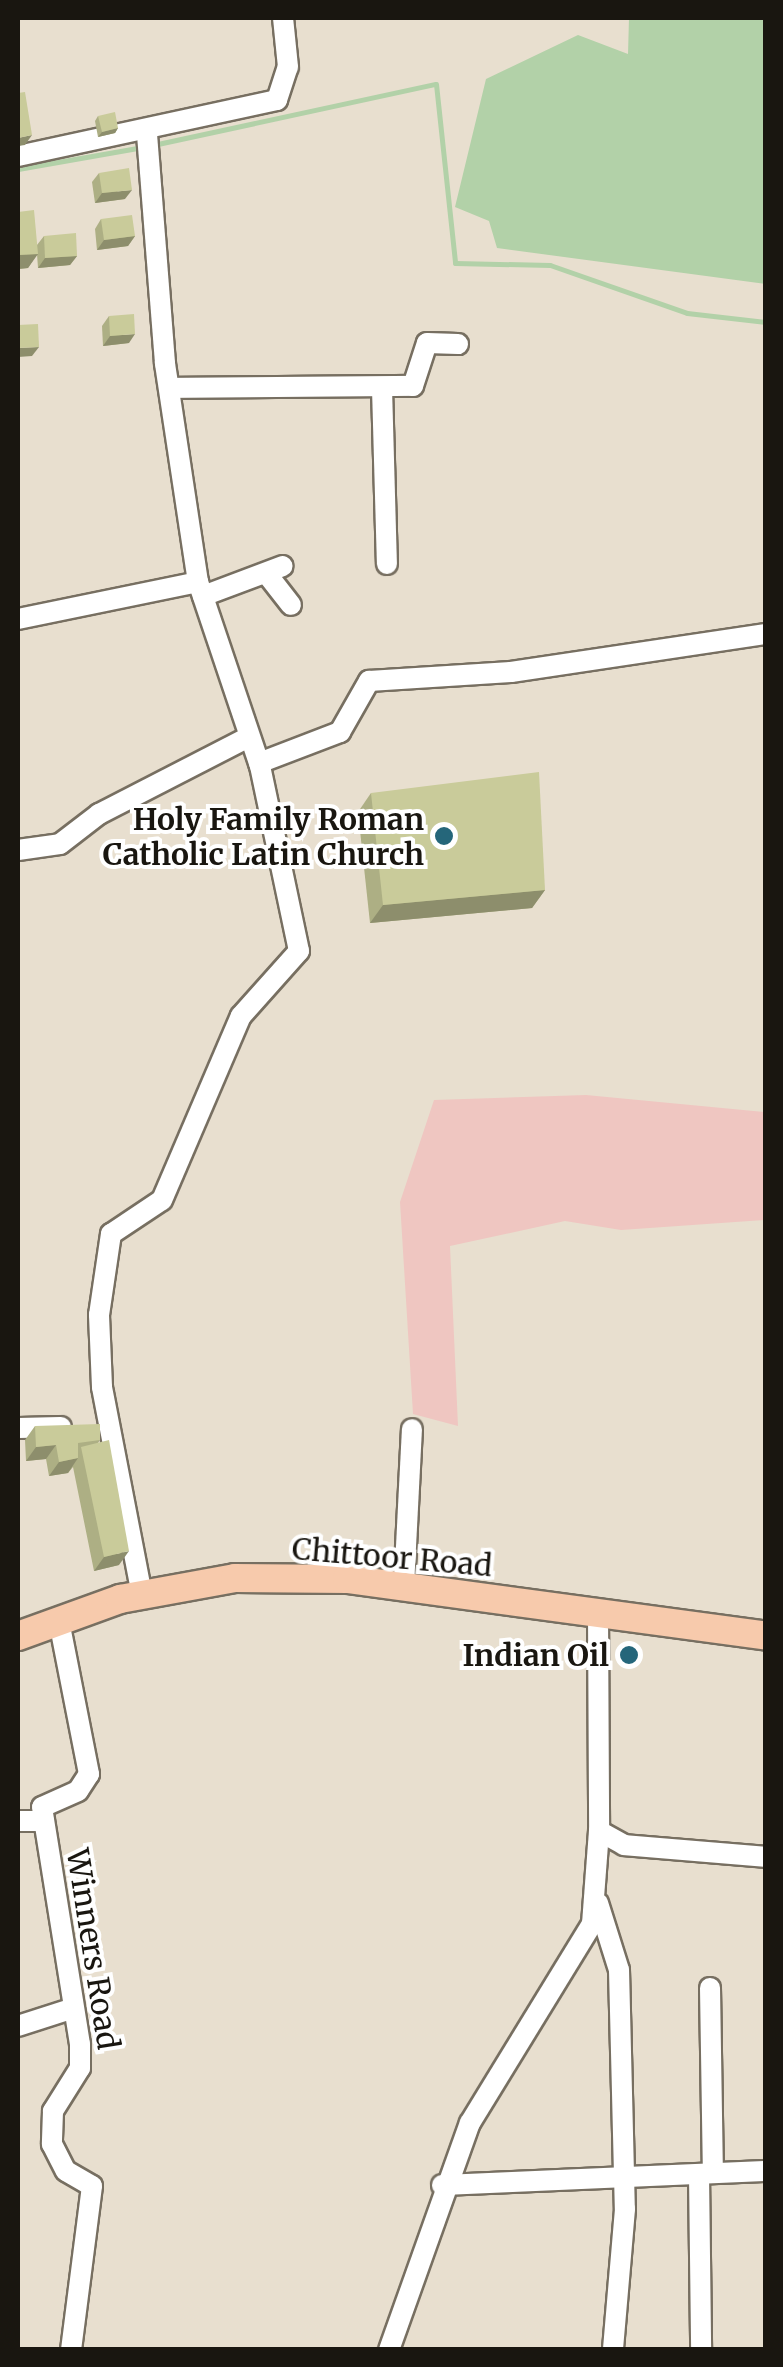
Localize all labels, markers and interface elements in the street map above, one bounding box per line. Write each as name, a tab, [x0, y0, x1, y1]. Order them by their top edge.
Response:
place label: Holy Family Roman Catholic Latin Church	[103, 801, 424, 872]
marker: Holy Family Roman Catholic Latin Church	[433, 825, 455, 847]
street label: Chittoor Road	[290, 1530, 494, 1584]
place label: Indian Oil	[462, 1637, 609, 1673]
marker: Indian Oil	[618, 1644, 640, 1666]
street label: Winners Road	[59, 1846, 127, 2052]

